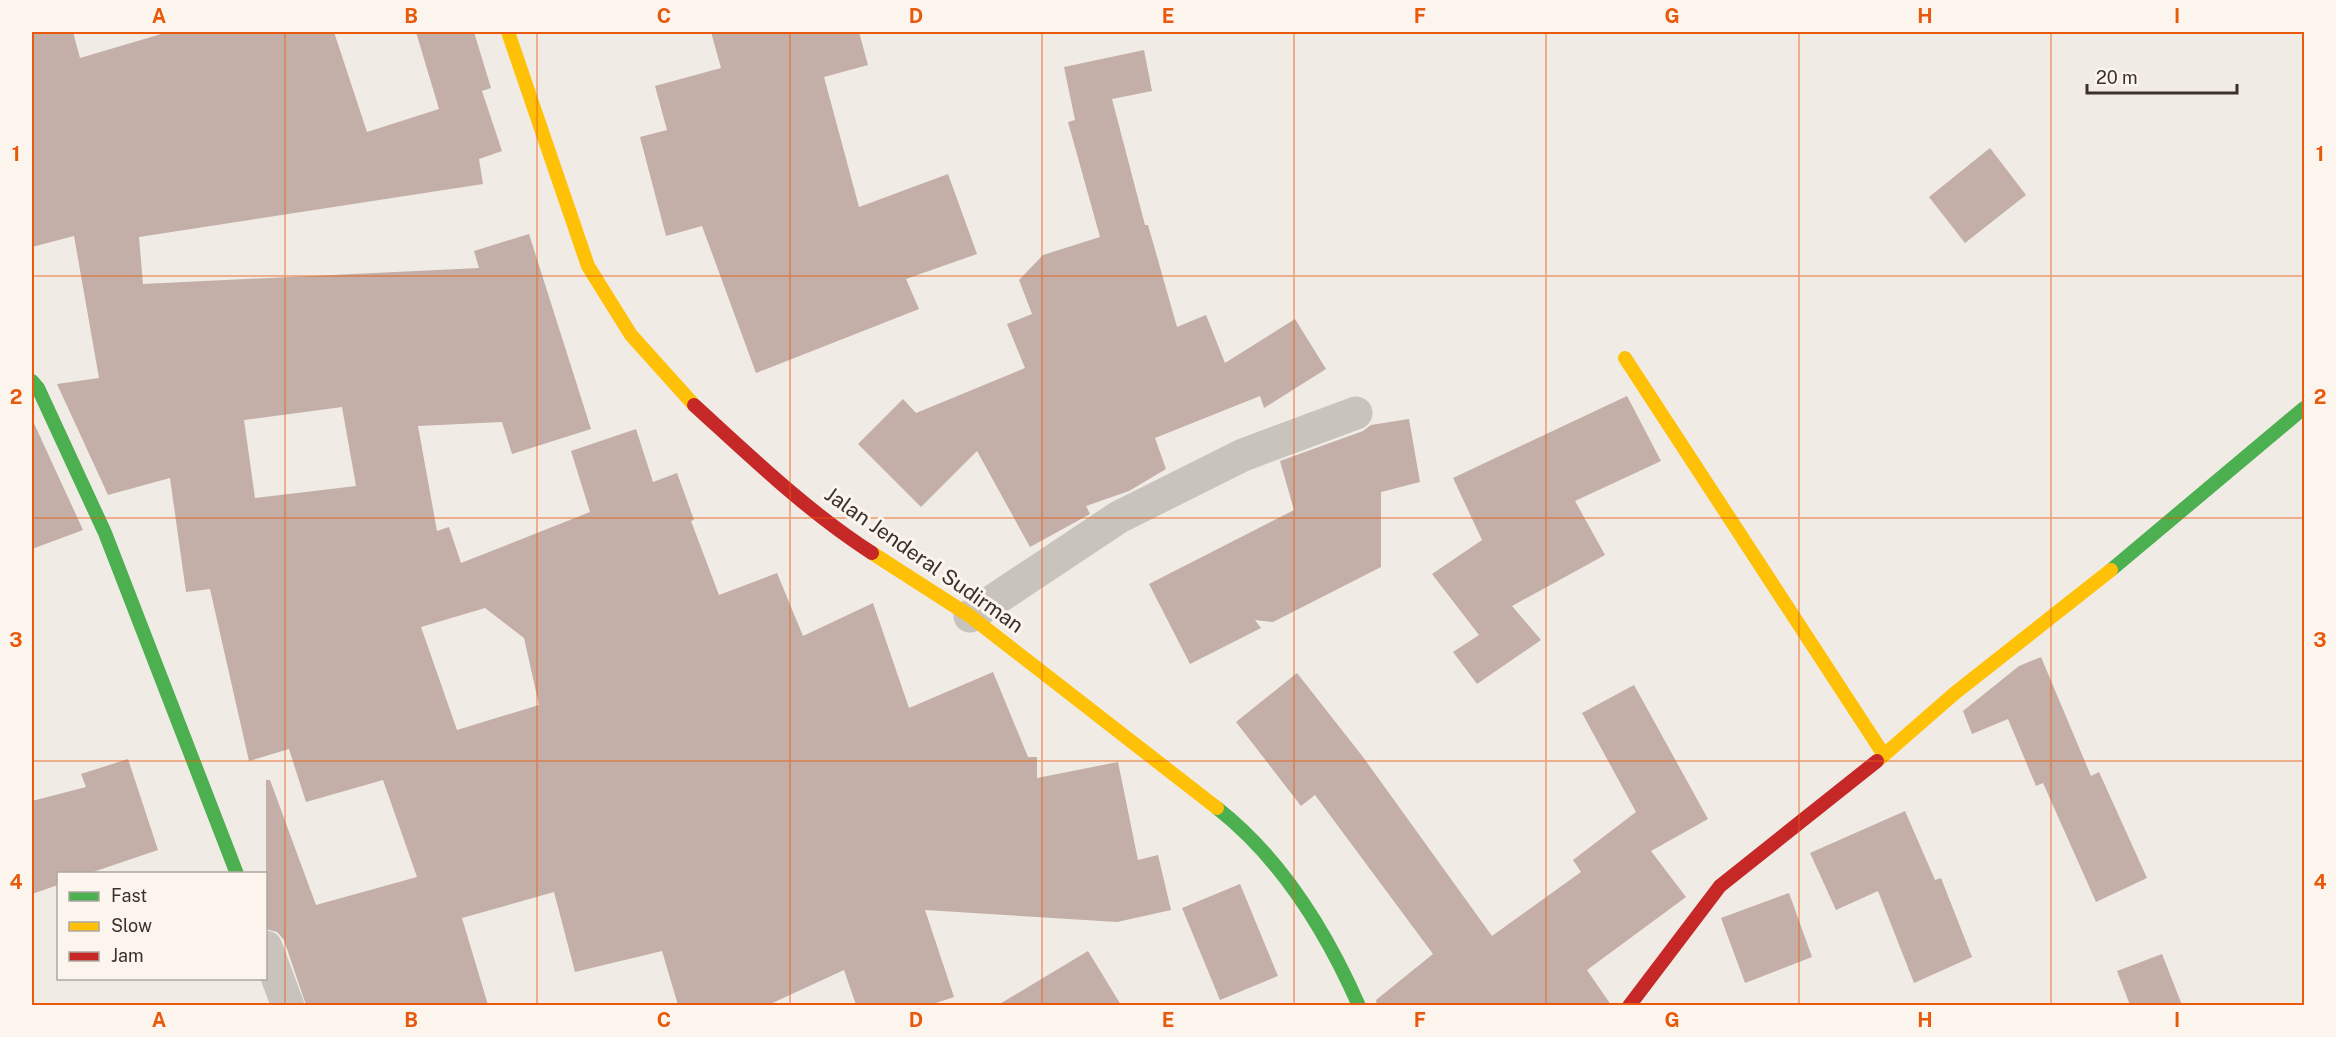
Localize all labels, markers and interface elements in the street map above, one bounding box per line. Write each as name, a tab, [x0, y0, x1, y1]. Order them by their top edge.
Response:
text: A	[152, 4, 166, 28]
text: B	[404, 4, 418, 28]
text: C	[657, 4, 671, 28]
text: D	[909, 4, 923, 28]
text: E	[1162, 4, 1174, 28]
text: F	[1414, 4, 1426, 28]
text: G	[1664, 4, 1680, 28]
text: H	[1917, 4, 1933, 28]
text: I	[2174, 4, 2180, 28]
scale bar	[2087, 57, 2237, 95]
text: 20 m	[2096, 67, 2138, 88]
text: 1	[12, 142, 20, 166]
text: 1	[2316, 142, 2324, 166]
text: 2	[10, 385, 22, 409]
text: 2	[2314, 385, 2326, 409]
street label: Jalan Jenderal Sudirman	[820, 481, 1028, 638]
text: 3	[9, 628, 23, 652]
text: 3	[2313, 628, 2327, 652]
text: 4	[9, 870, 23, 894]
text: 4	[2313, 870, 2327, 894]
legend	[57, 872, 267, 980]
text: Fast	[111, 885, 147, 906]
text: Slow	[111, 915, 152, 936]
text: Jam	[111, 945, 144, 966]
text: A	[152, 1008, 166, 1032]
text: B	[404, 1008, 418, 1032]
text: C	[657, 1008, 671, 1032]
text: D	[909, 1008, 923, 1032]
text: E	[1162, 1008, 1174, 1032]
text: F	[1414, 1008, 1426, 1032]
text: G	[1664, 1008, 1680, 1032]
text: H	[1917, 1008, 1933, 1032]
text: I	[2174, 1008, 2180, 1032]

